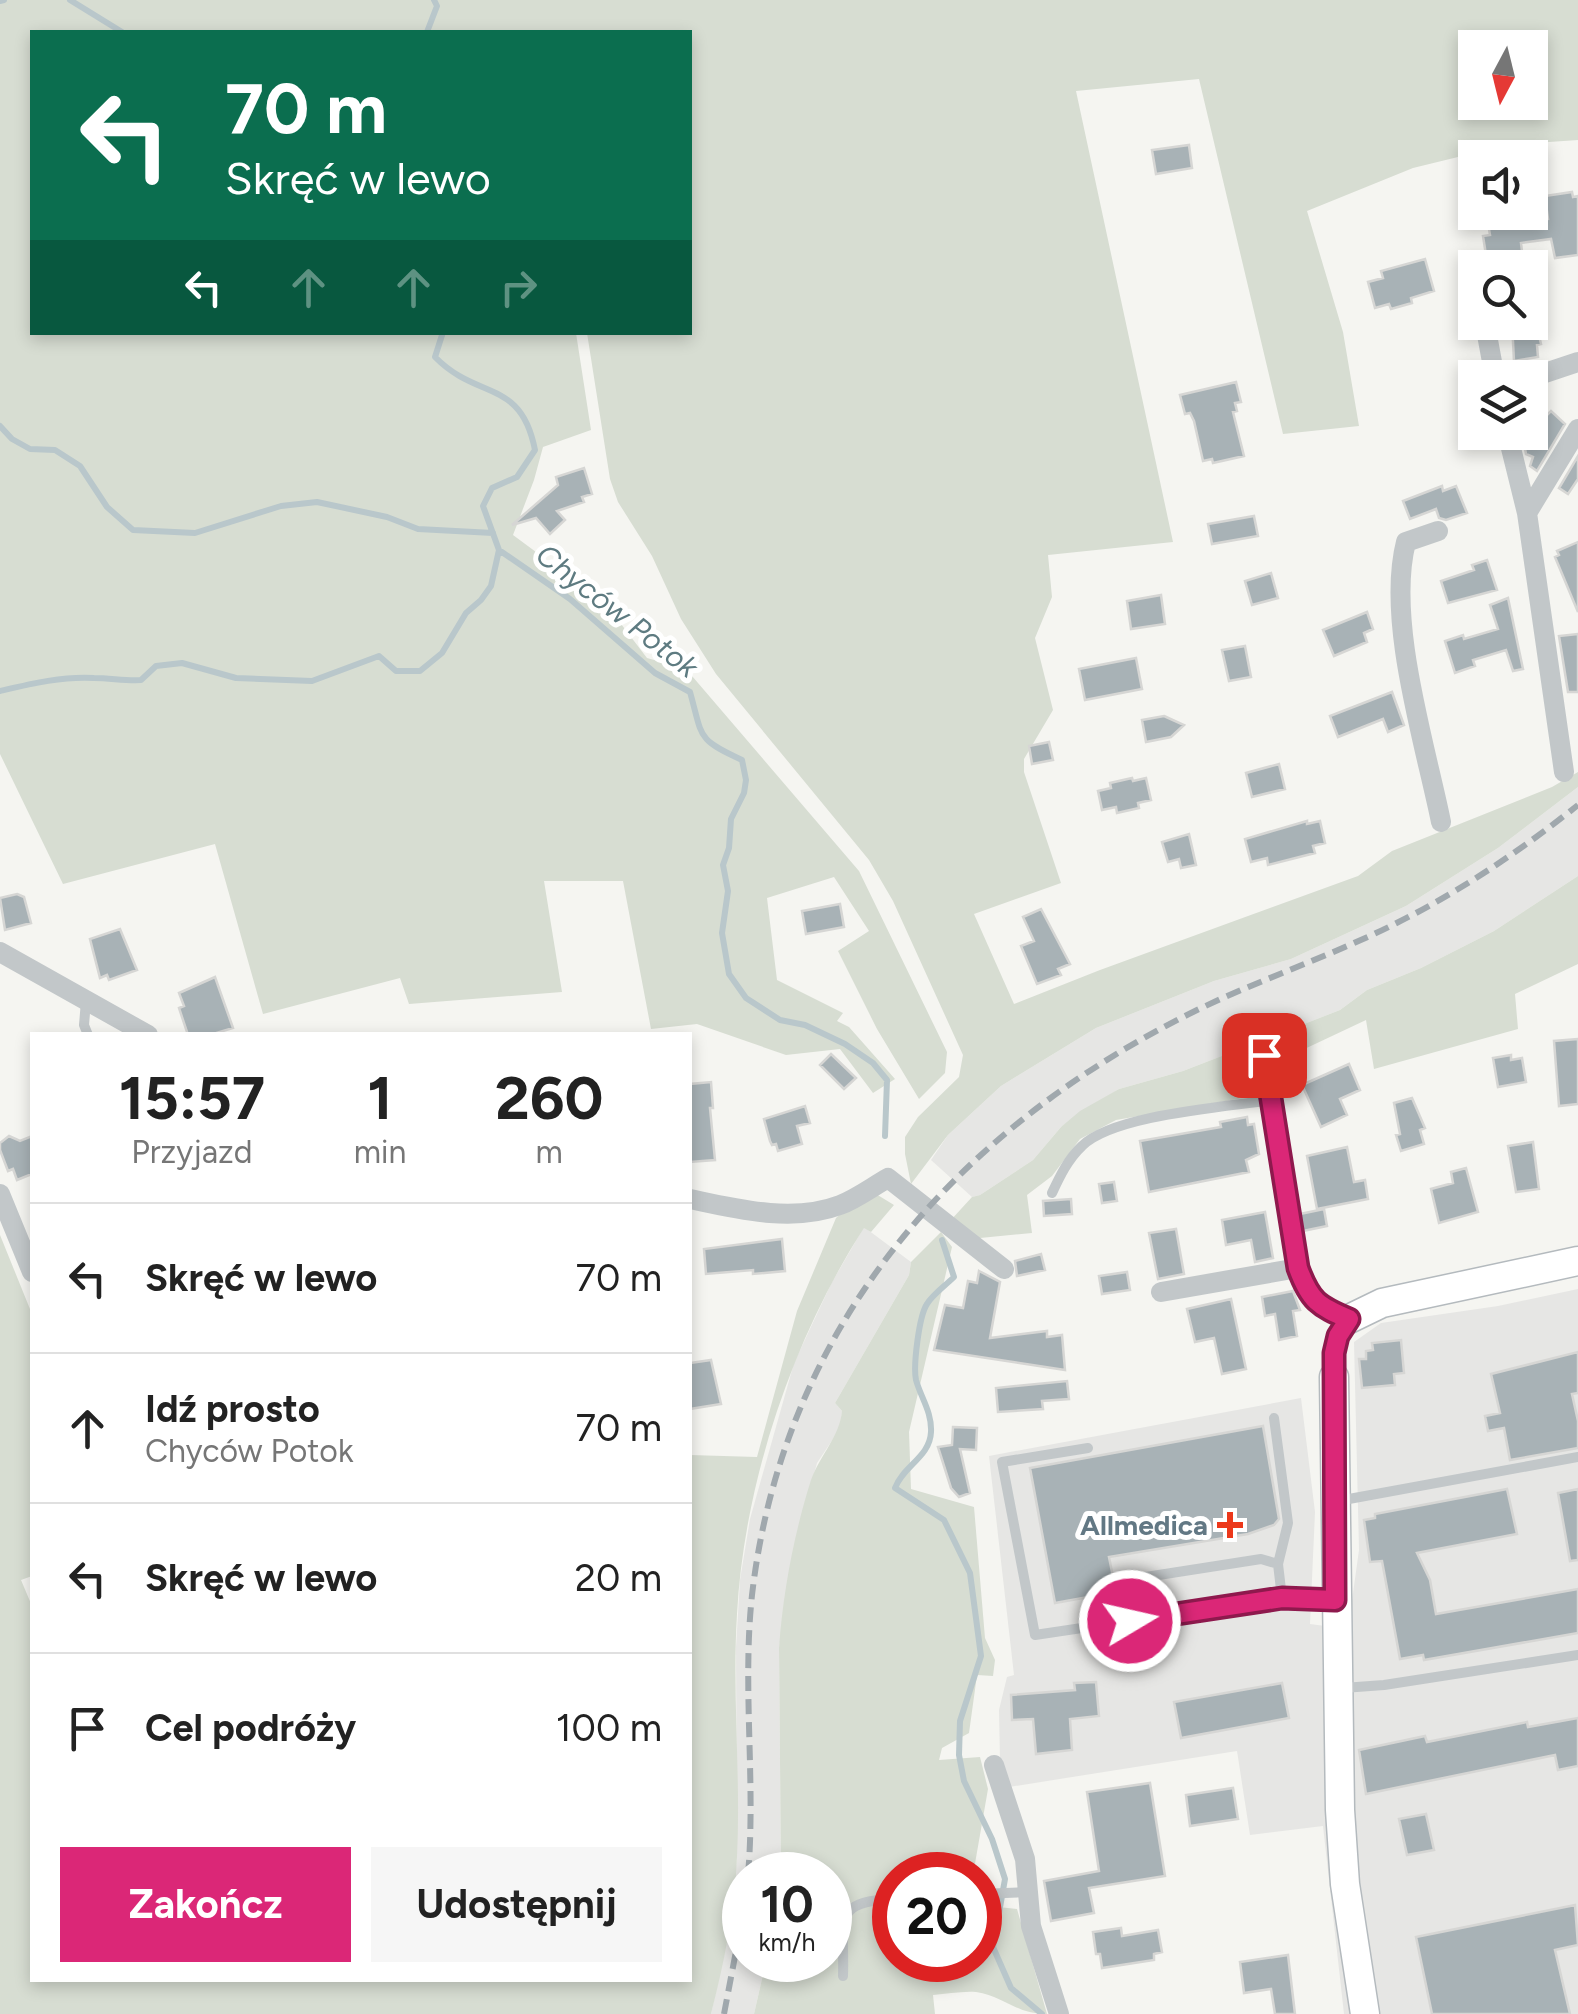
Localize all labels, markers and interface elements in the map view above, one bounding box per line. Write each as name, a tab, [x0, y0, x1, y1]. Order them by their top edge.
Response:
north arrow	[1458, 30, 1548, 120]
map controls	[1458, 30, 1548, 450]
text: 70 m	[225, 66, 387, 151]
icon: left	[60, 70, 190, 200]
button: sound	[1458, 140, 1548, 230]
text: Skręć w lewo	[225, 151, 491, 205]
button: search	[1458, 250, 1548, 340]
icon: left	[176, 260, 231, 315]
icon: ahead	[281, 260, 336, 315]
icon: ahead	[386, 260, 441, 315]
icon: right	[491, 260, 546, 315]
button: layers	[1458, 360, 1548, 450]
water label: Chyców Potok	[529, 536, 707, 686]
pin	[1222, 1013, 1307, 1098]
icon: arrive	[1237, 1028, 1292, 1083]
text: 15:57	[119, 1062, 265, 1134]
text: 1	[367, 1062, 393, 1134]
text: 260	[495, 1062, 603, 1134]
text: Przyjazd	[131, 1133, 252, 1171]
text: min	[354, 1133, 406, 1171]
text: m	[536, 1133, 563, 1171]
icon: left	[60, 1251, 115, 1306]
text: Skręć w lewo	[145, 1255, 377, 1301]
text: 70 m	[576, 1255, 662, 1301]
text: Idź prosto	[145, 1386, 320, 1432]
icon: ahead	[60, 1401, 115, 1456]
text: 70 m	[576, 1405, 662, 1451]
text: Chyców Potok	[145, 1432, 353, 1470]
place label: Allmedica	[1080, 1508, 1208, 1542]
marker: Allmedica	[1217, 1512, 1243, 1538]
icon: left	[60, 1551, 115, 1606]
text: Skręć w lewo	[145, 1555, 377, 1601]
text: 20 m	[575, 1555, 662, 1601]
position arrow	[1078, 1569, 1182, 1673]
icon: arrive	[60, 1701, 115, 1756]
text: Cel podróży	[145, 1705, 356, 1751]
text: 100 m	[556, 1705, 662, 1751]
button: Zakończ	[60, 1847, 351, 1962]
button: Udostępnij	[371, 1847, 662, 1962]
speed limit sign: 20	[872, 1852, 1002, 1982]
text: 10	[760, 1874, 814, 1935]
text: km/h	[758, 1927, 816, 1957]

